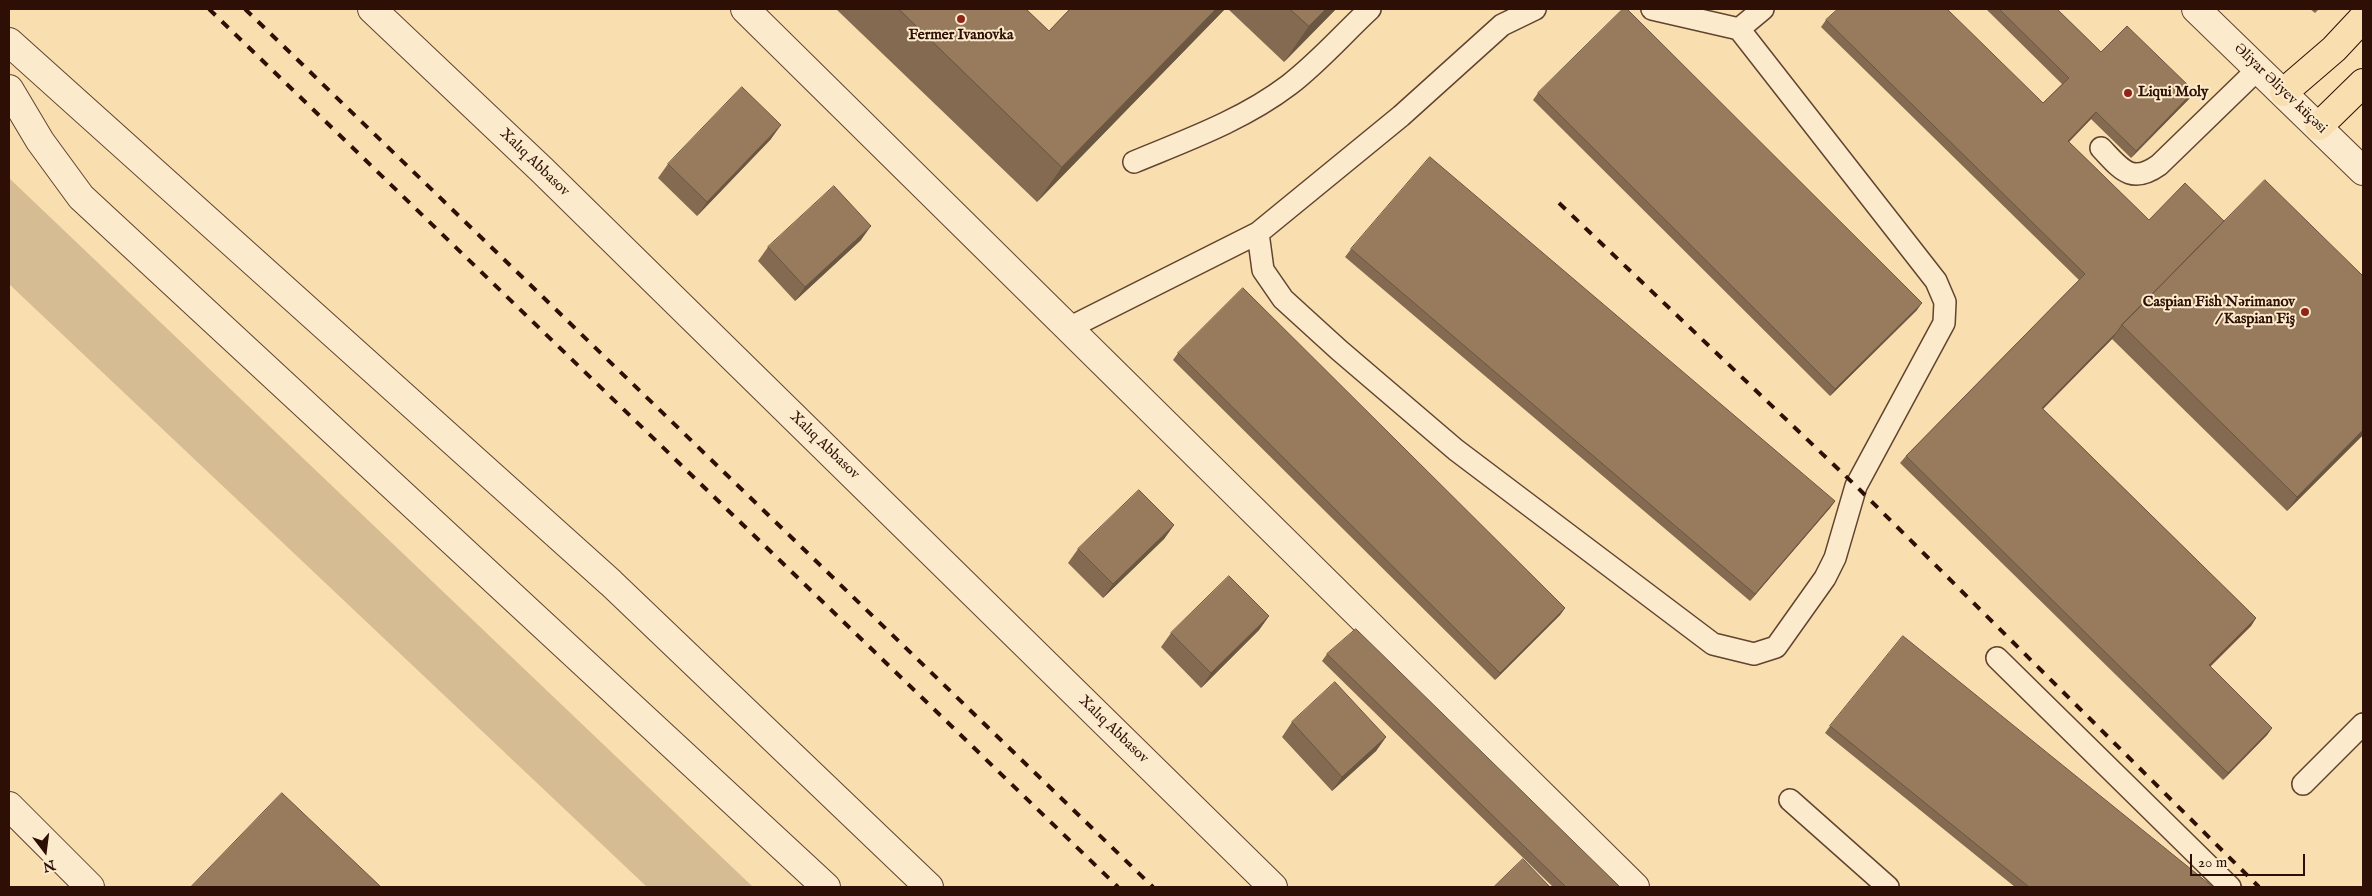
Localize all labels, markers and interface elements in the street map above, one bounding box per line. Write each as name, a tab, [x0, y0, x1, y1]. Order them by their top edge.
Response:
marker: Fermer Ivanovka	[955, 13, 967, 25]
place label: Fermer Ivanovka	[908, 27, 1014, 45]
street label: Əliyar Əliyev küçəsi	[2230, 40, 2330, 138]
place label: Liqui Moly	[2138, 84, 2208, 102]
marker: Liqui Moly	[2122, 87, 2134, 99]
street label: Xalıq Abbasov	[495, 125, 573, 201]
place label: Caspian Fish Nərimanov / Kaspian Fiş	[2143, 294, 2295, 329]
marker: Caspian Fish Nərimanov / Kaspian Fiş	[2299, 306, 2311, 318]
street label: Xalıq Abbasov	[785, 408, 863, 484]
street label: Xalıq Abbasov	[1074, 692, 1152, 768]
north arrow	[20, 826, 70, 876]
scale bar	[2192, 844, 2307, 876]
text: 20 m	[2198, 853, 2227, 872]
text: N	[41, 855, 57, 876]

